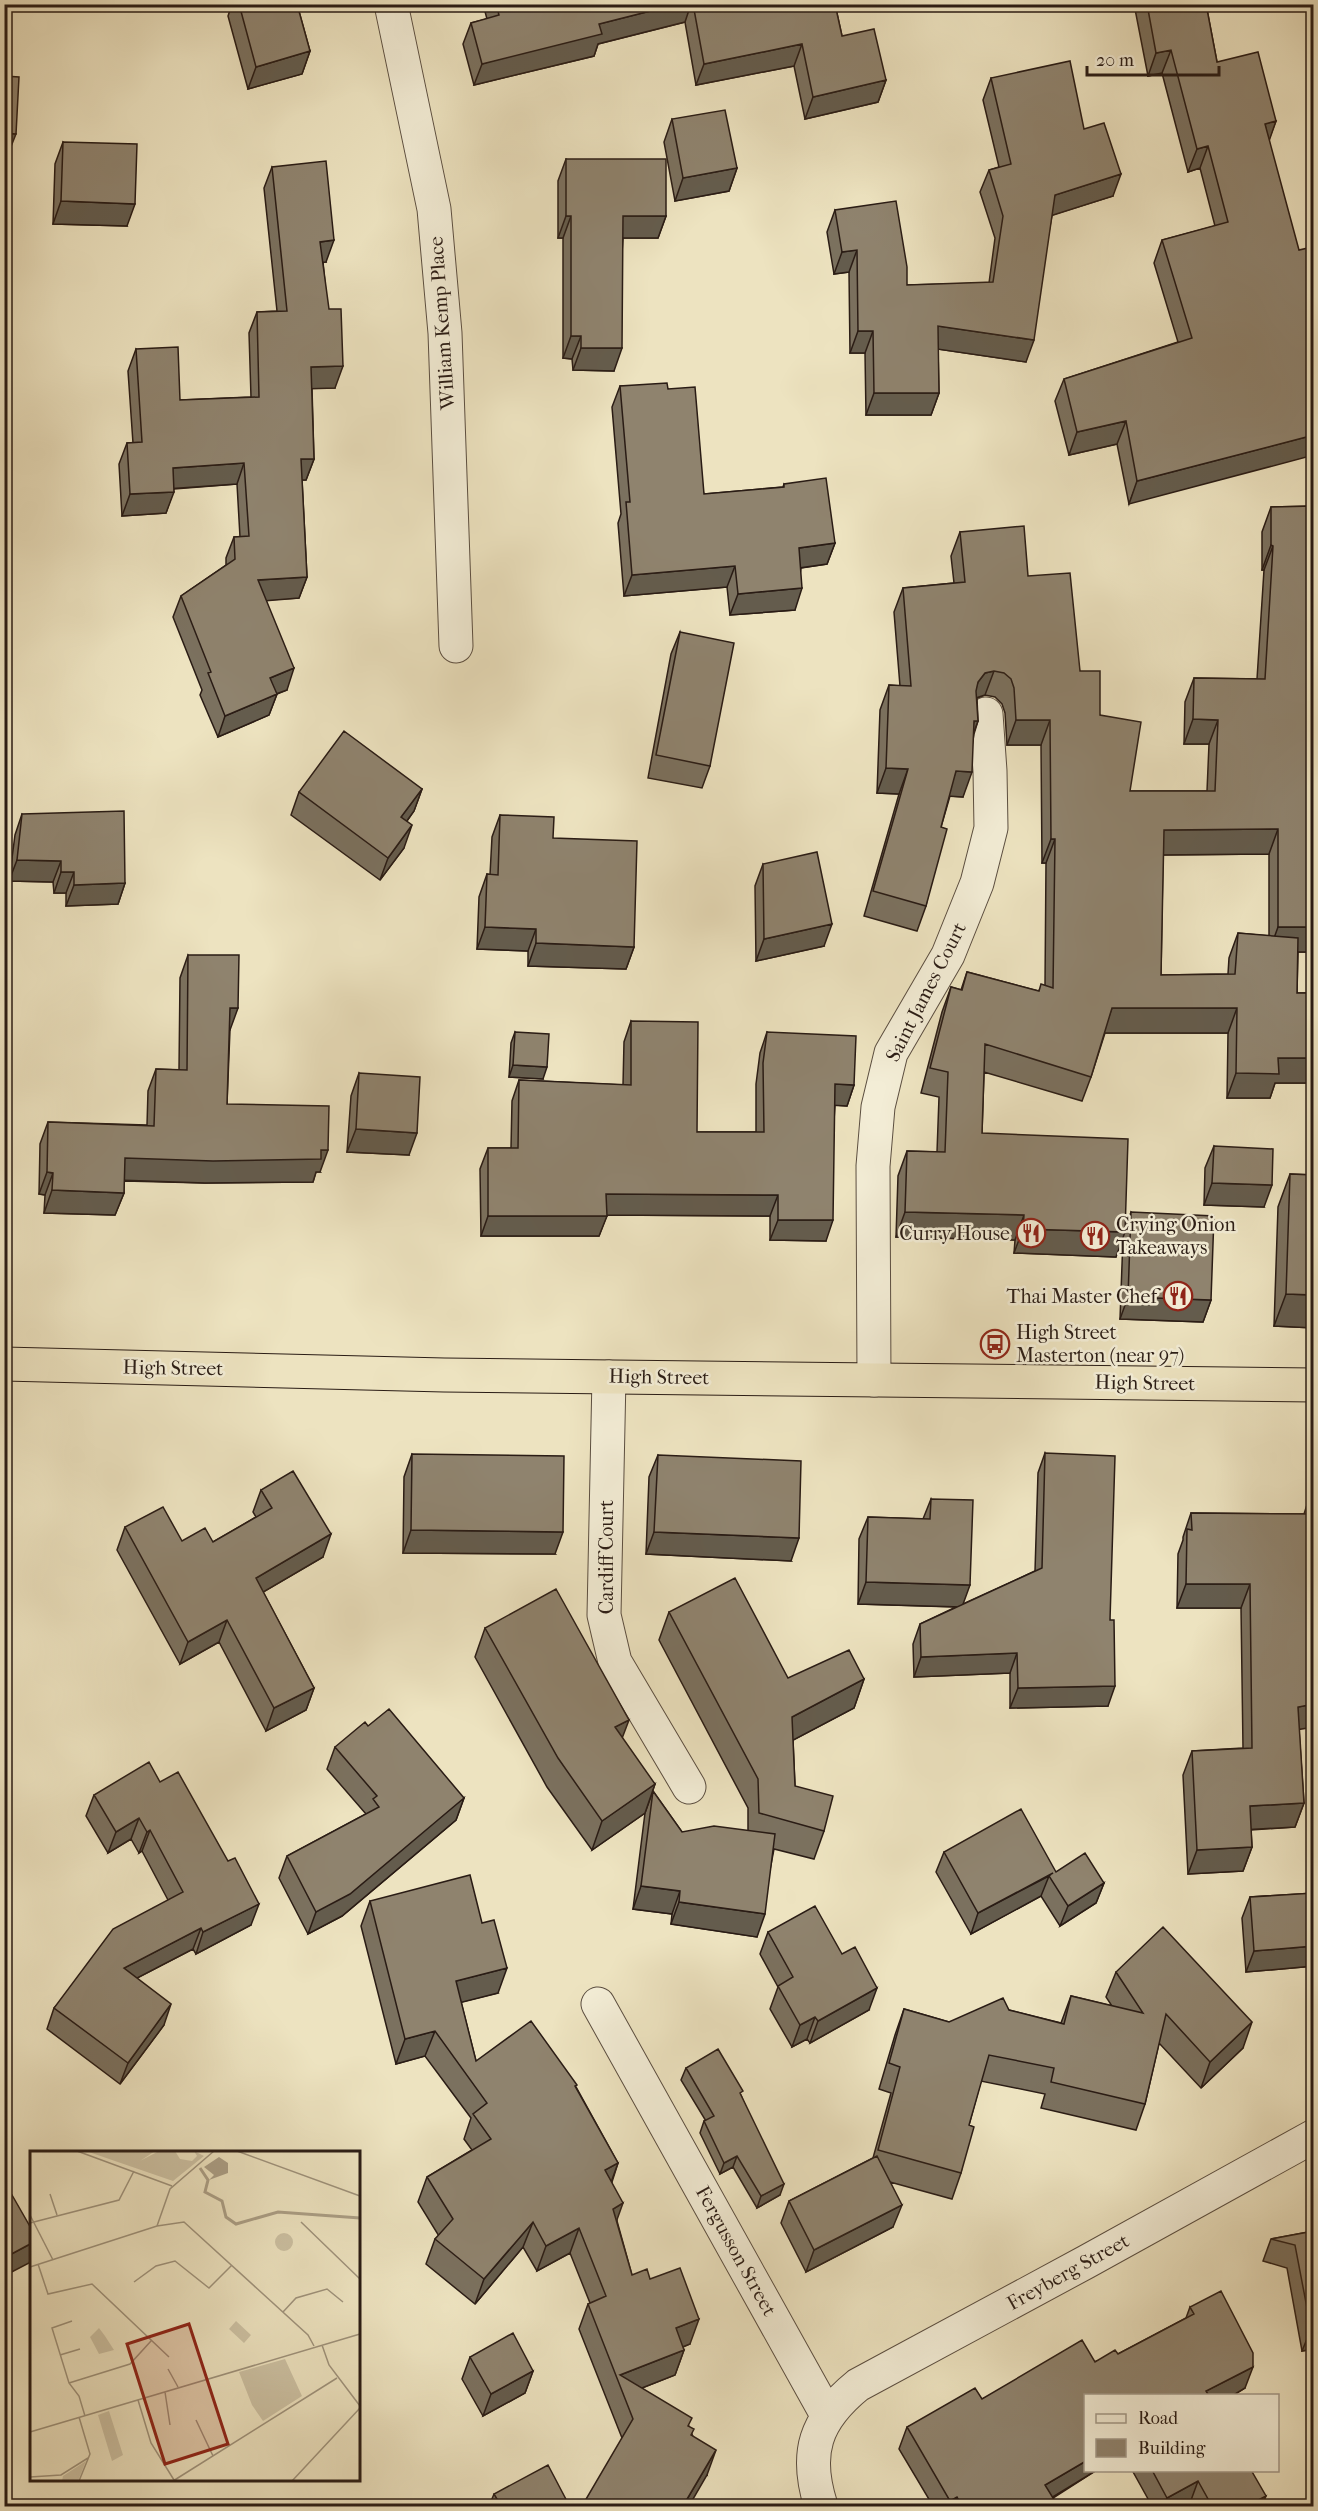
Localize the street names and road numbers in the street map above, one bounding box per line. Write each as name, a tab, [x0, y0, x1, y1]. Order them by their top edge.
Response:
street label: William Kemp Place	[424, 235, 460, 412]
street label: Saint James Court	[881, 918, 971, 1066]
street label: High Street	[122, 1356, 224, 1380]
street label: High Street	[608, 1365, 710, 1389]
street label: High Street	[1094, 1371, 1196, 1395]
street label: Cardiff Court	[595, 1500, 618, 1614]
street label: Fergusson Street	[691, 2182, 781, 2320]
street label: Freyberg Street	[1003, 2229, 1133, 2315]

